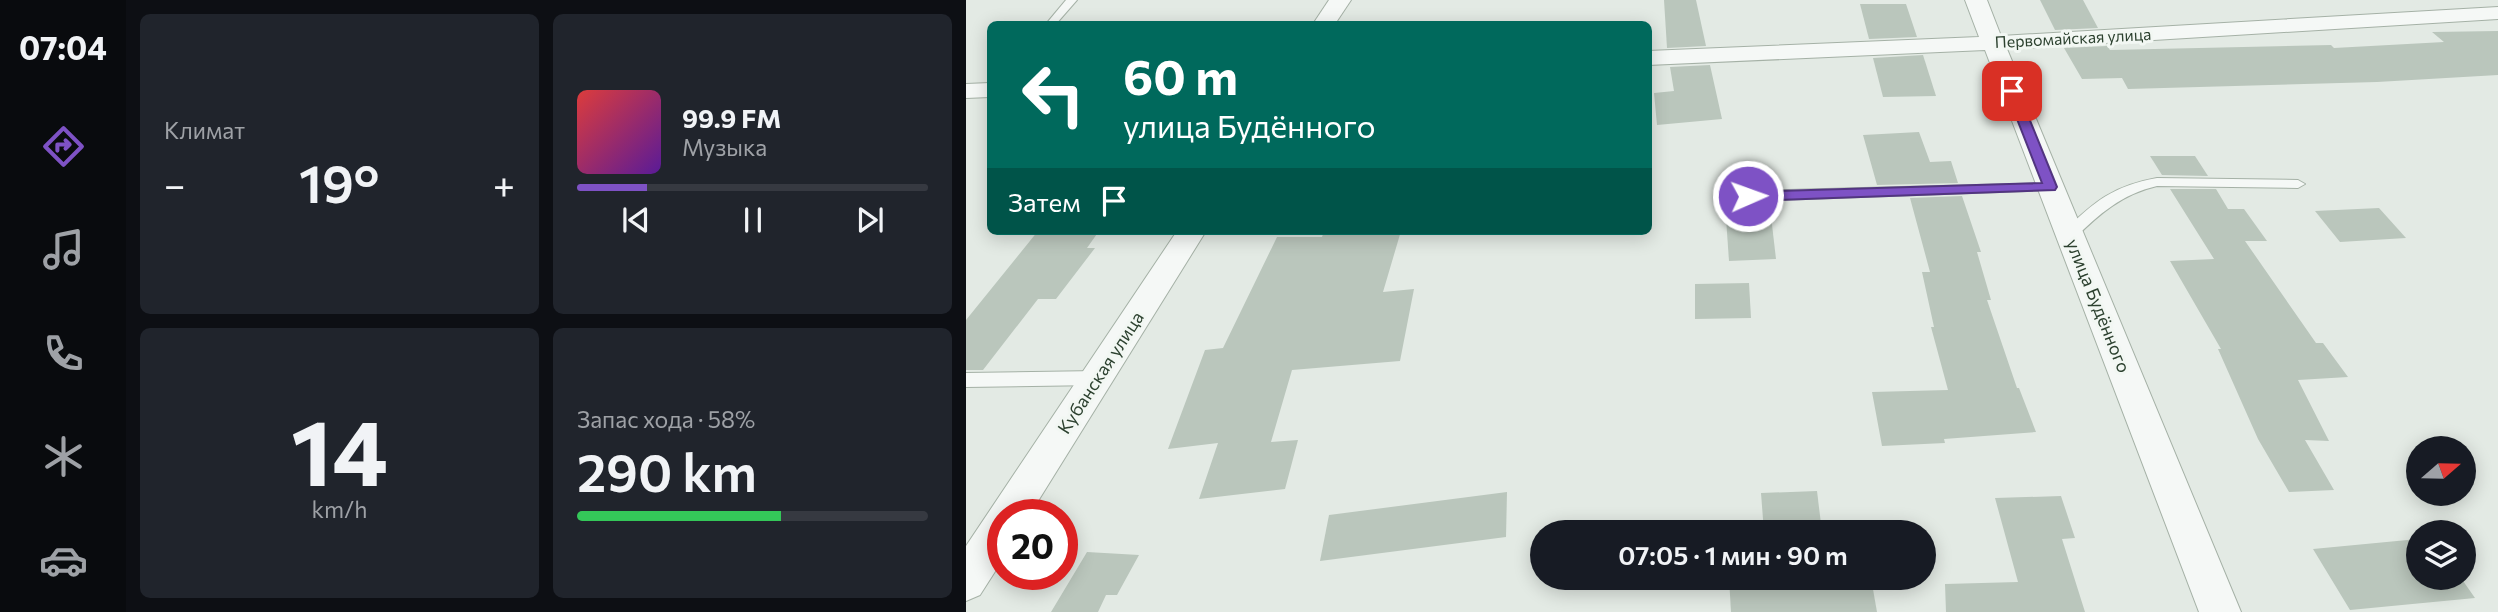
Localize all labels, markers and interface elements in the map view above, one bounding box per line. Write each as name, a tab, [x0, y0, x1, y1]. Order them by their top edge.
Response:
street label: Первомайская улица	[1994, 24, 2152, 51]
text: 07:04	[19, 27, 107, 67]
text: 60 m	[1123, 45, 1238, 105]
icon: left	[1008, 49, 1099, 140]
pin	[1982, 61, 2042, 121]
icon: arrive	[1993, 72, 2031, 110]
text: 99.9 FM	[682, 102, 781, 133]
text: улица Будённого	[1123, 105, 1376, 145]
text: Климат	[164, 116, 245, 144]
icon: directions	[39, 122, 88, 171]
text: Музыка	[682, 133, 767, 161]
text: 19°	[299, 150, 379, 214]
position arrow	[1711, 159, 1785, 233]
text: −	[164, 160, 186, 207]
text: +	[493, 160, 515, 207]
icon: arrive	[1095, 182, 1133, 220]
text: Затем	[1008, 186, 1081, 217]
icon: previous	[617, 201, 655, 239]
icon: pause	[734, 201, 772, 239]
icon: next	[851, 201, 889, 239]
icon: music	[39, 225, 88, 274]
street label: улица Будённого	[2062, 236, 2136, 376]
street label: Кубанская улица	[1052, 307, 1148, 438]
icon: phone	[39, 329, 88, 378]
text: 14	[291, 393, 388, 505]
text: Запас хода · 58%	[577, 405, 755, 433]
icon: climate	[39, 432, 88, 481]
north arrow	[2406, 436, 2476, 506]
map controls	[2406, 436, 2476, 590]
text: 290 km	[577, 439, 757, 503]
text: km/h	[312, 495, 367, 523]
speed limit sign: 20	[987, 499, 1078, 590]
button: layers	[2406, 520, 2476, 590]
icon: car	[39, 536, 88, 585]
text: 07:05 · 1 мин · 90 m	[1618, 539, 1848, 570]

